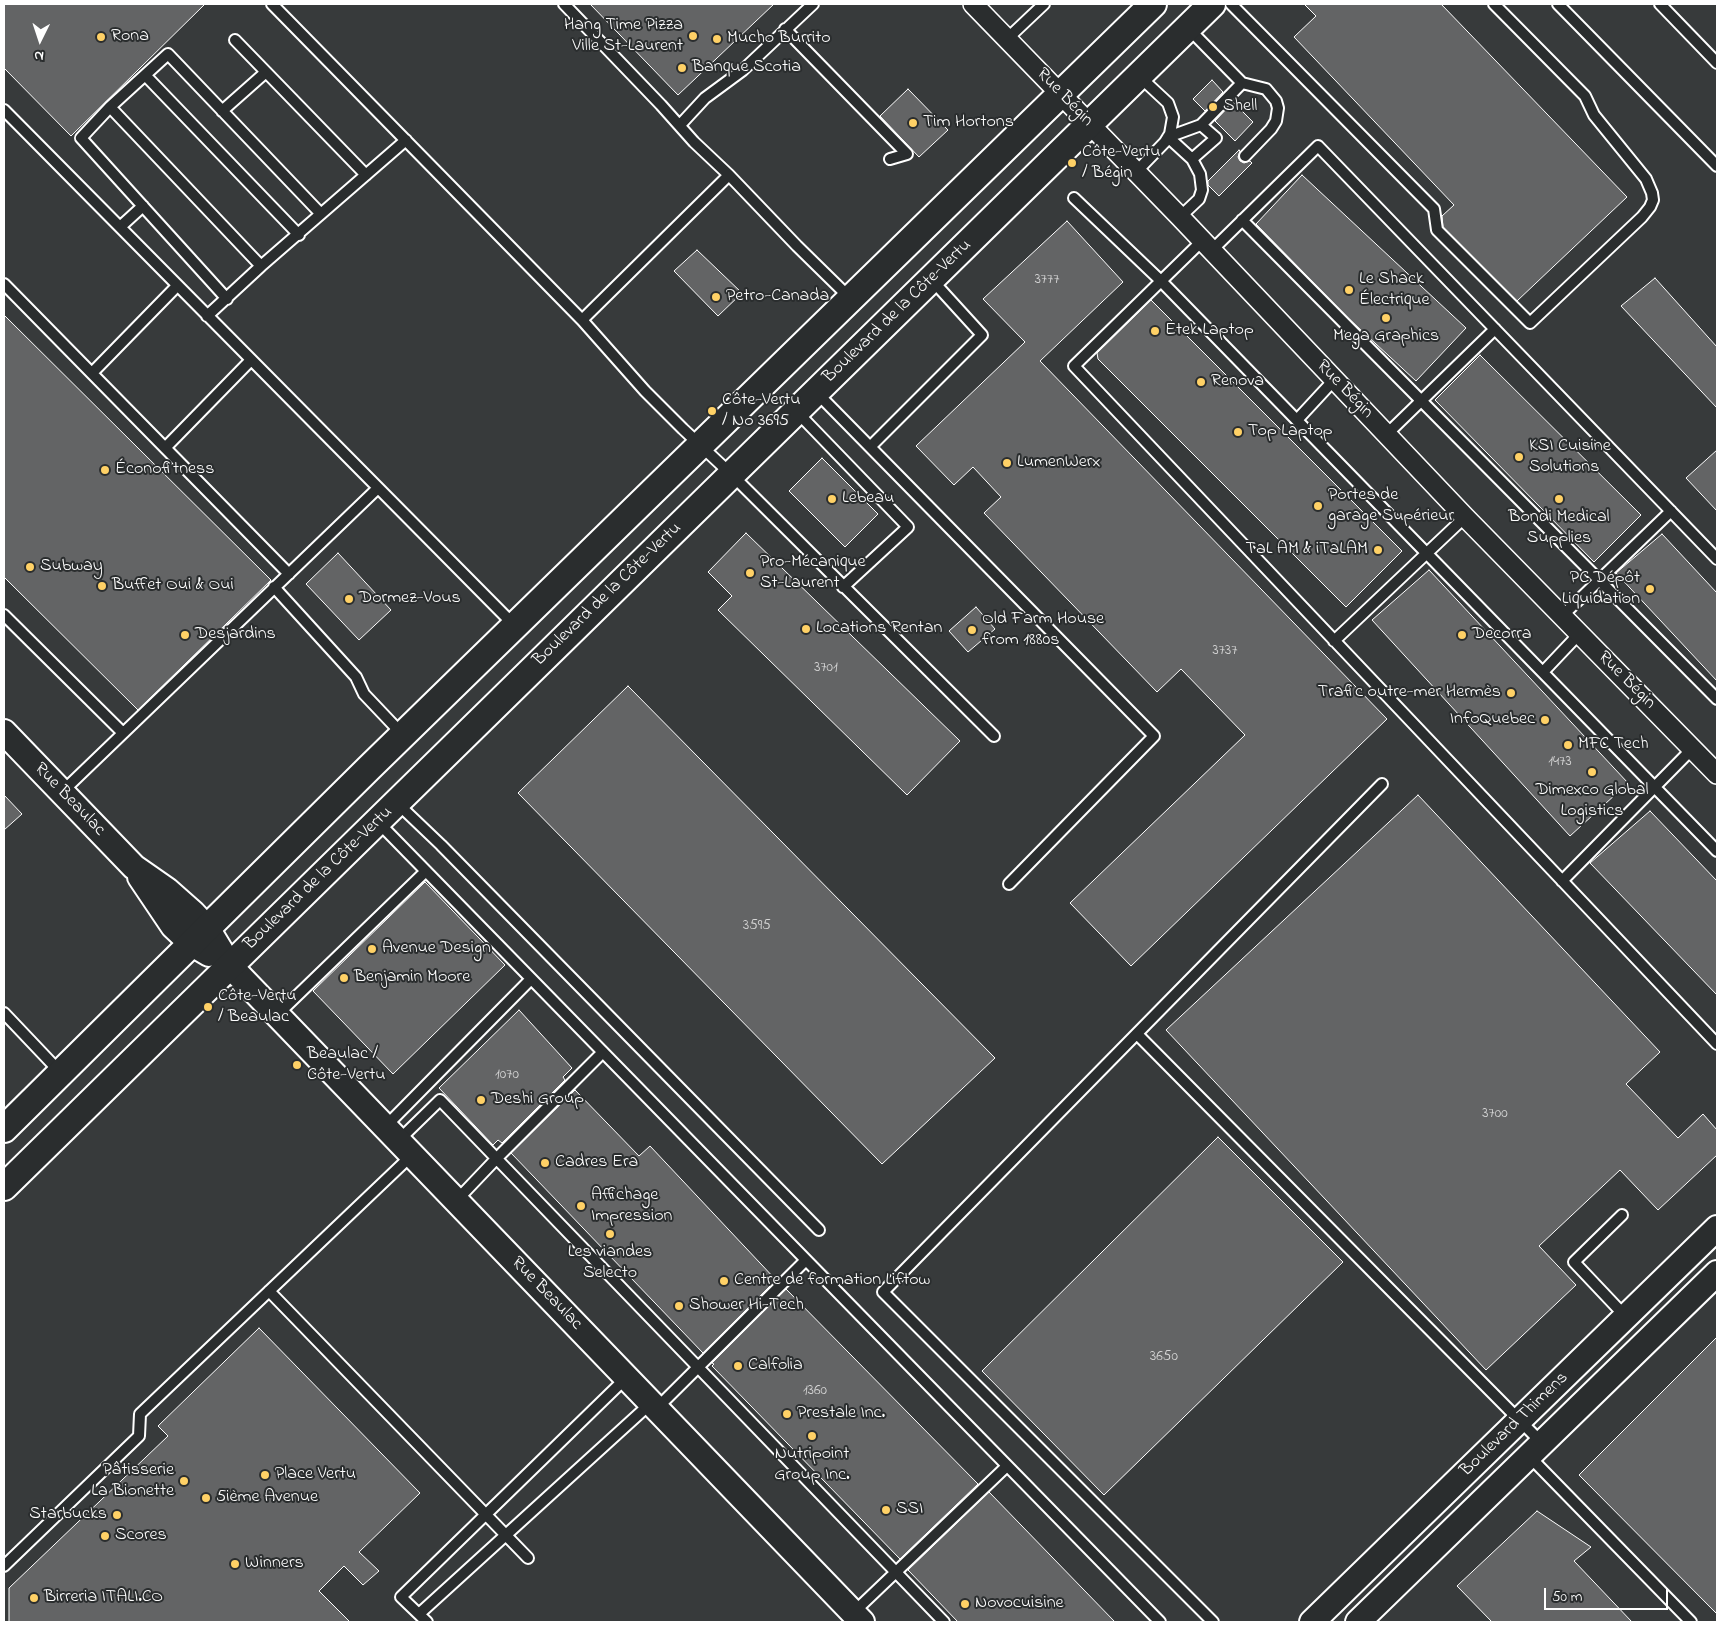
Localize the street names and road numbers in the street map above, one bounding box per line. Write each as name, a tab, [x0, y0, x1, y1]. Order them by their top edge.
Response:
street label: Rue Bégin	[1031, 64, 1097, 132]
street label: Boulevard de la Côte-Vertu	[819, 235, 977, 389]
street label: Rue Bégin	[1311, 356, 1377, 424]
street label: Boulevard de la Côte-Vertu	[529, 518, 687, 672]
street label: Rue Bégin	[1593, 648, 1659, 714]
street label: Rue Beaulac	[29, 759, 109, 841]
street label: Boulevard de la Côte-Vertu	[240, 802, 398, 956]
street label: Rue Beaulac	[506, 1253, 586, 1335]
street label: Boulevard Thimens	[1456, 1368, 1574, 1482]

